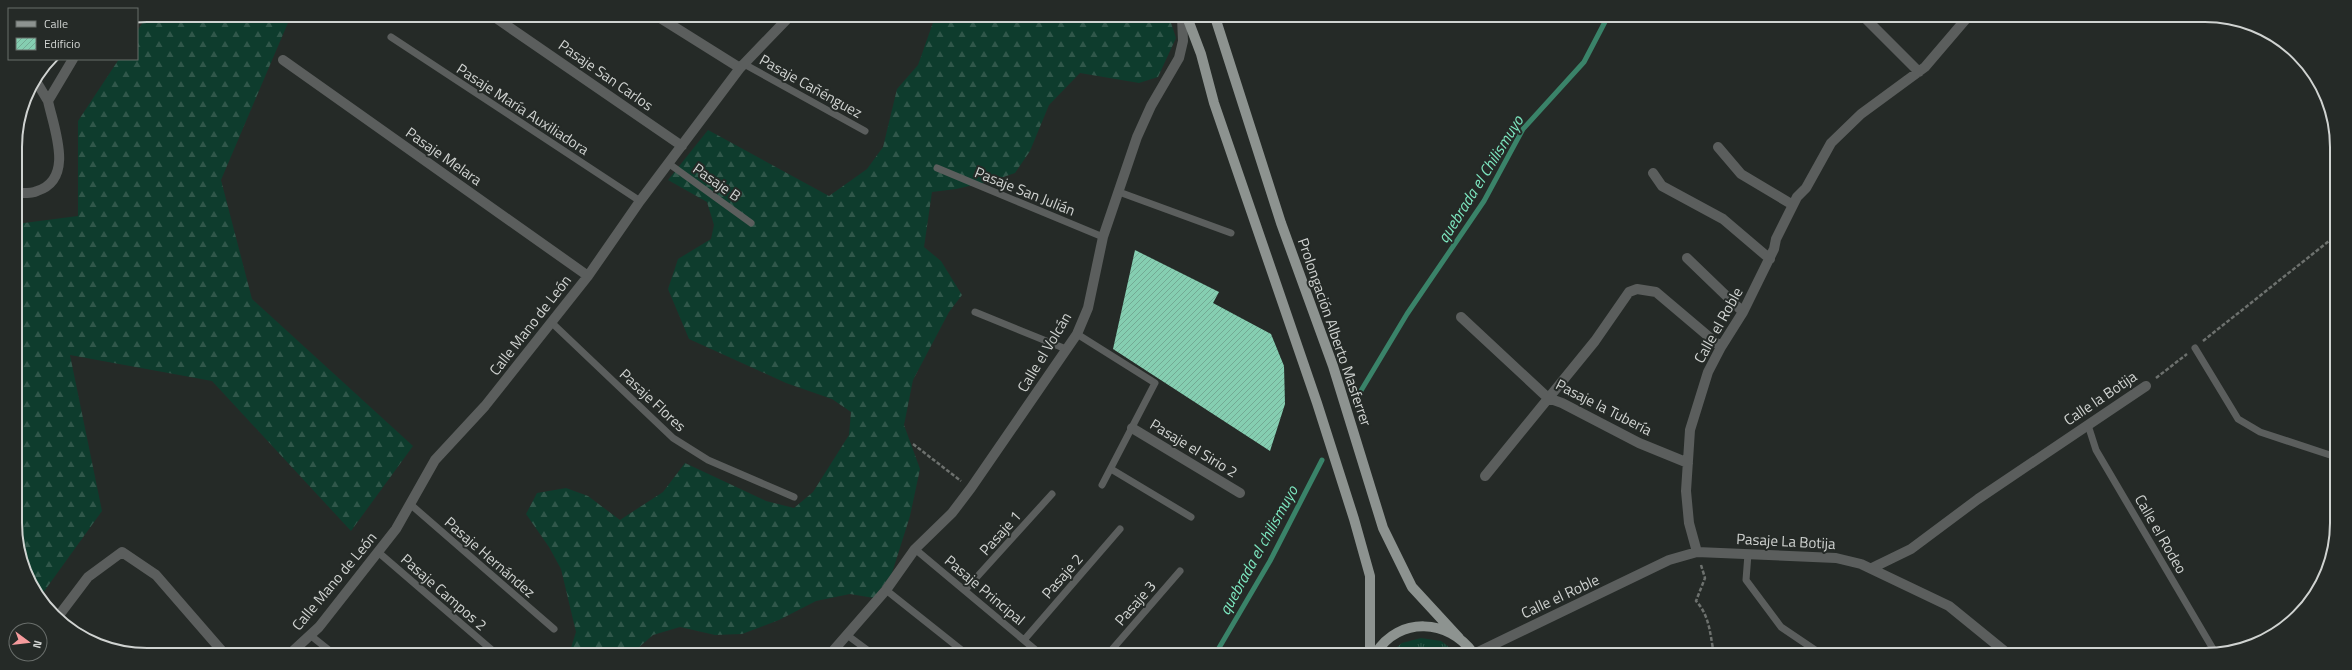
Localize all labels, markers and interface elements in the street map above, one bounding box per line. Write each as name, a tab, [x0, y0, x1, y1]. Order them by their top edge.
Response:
legend	[8, 8, 138, 60]
text: Calle	[44, 14, 68, 33]
text: Edificio	[44, 34, 80, 53]
street label: Pasaje San Carlos	[554, 34, 658, 116]
street label: Pasaje Cañénguez	[755, 48, 867, 124]
street label: Pasaje María Auxiliadora	[452, 57, 594, 161]
water label: quebrada el Chilismuyo	[1431, 110, 1530, 247]
street label: Pasaje Melara	[401, 121, 487, 191]
street label: Pasaje B	[688, 157, 746, 207]
street label: Pasaje San Julián	[971, 160, 1079, 222]
street label: Prolongación Alberto Masferrer	[1292, 235, 1378, 429]
street label: Calle Mano de León	[483, 270, 577, 380]
street label: Calle el Roble	[1688, 283, 1748, 367]
street label: Calle el Volcán	[1011, 308, 1077, 396]
street label: Pasaje Flores	[614, 363, 692, 437]
street label: Calle la Botija	[2059, 365, 2142, 431]
street label: Pasaje la Tubería	[1552, 373, 1657, 441]
street label: Pasaje el Sirio 2	[1146, 413, 1242, 483]
water label: quebrada el chilismuyo	[1212, 480, 1304, 619]
street label: Calle el Rodeo	[2129, 490, 2193, 578]
street label: Pasaje 1	[974, 505, 1026, 561]
street label: Pasaje Hernández	[440, 511, 541, 603]
street label: Calle Mano de León	[286, 527, 382, 635]
street label: Pasaje La Botija	[1736, 527, 1837, 555]
street label: Pasaje Campos 2	[396, 548, 492, 636]
street label: Pasaje 2	[1036, 548, 1088, 604]
street label: Pasaje Principal	[940, 549, 1030, 631]
street label: Calle el Roble	[1517, 568, 1603, 624]
street label: Pasaje 3	[1109, 575, 1161, 631]
north arrow	[8, 622, 48, 662]
text: N	[29, 639, 46, 650]

